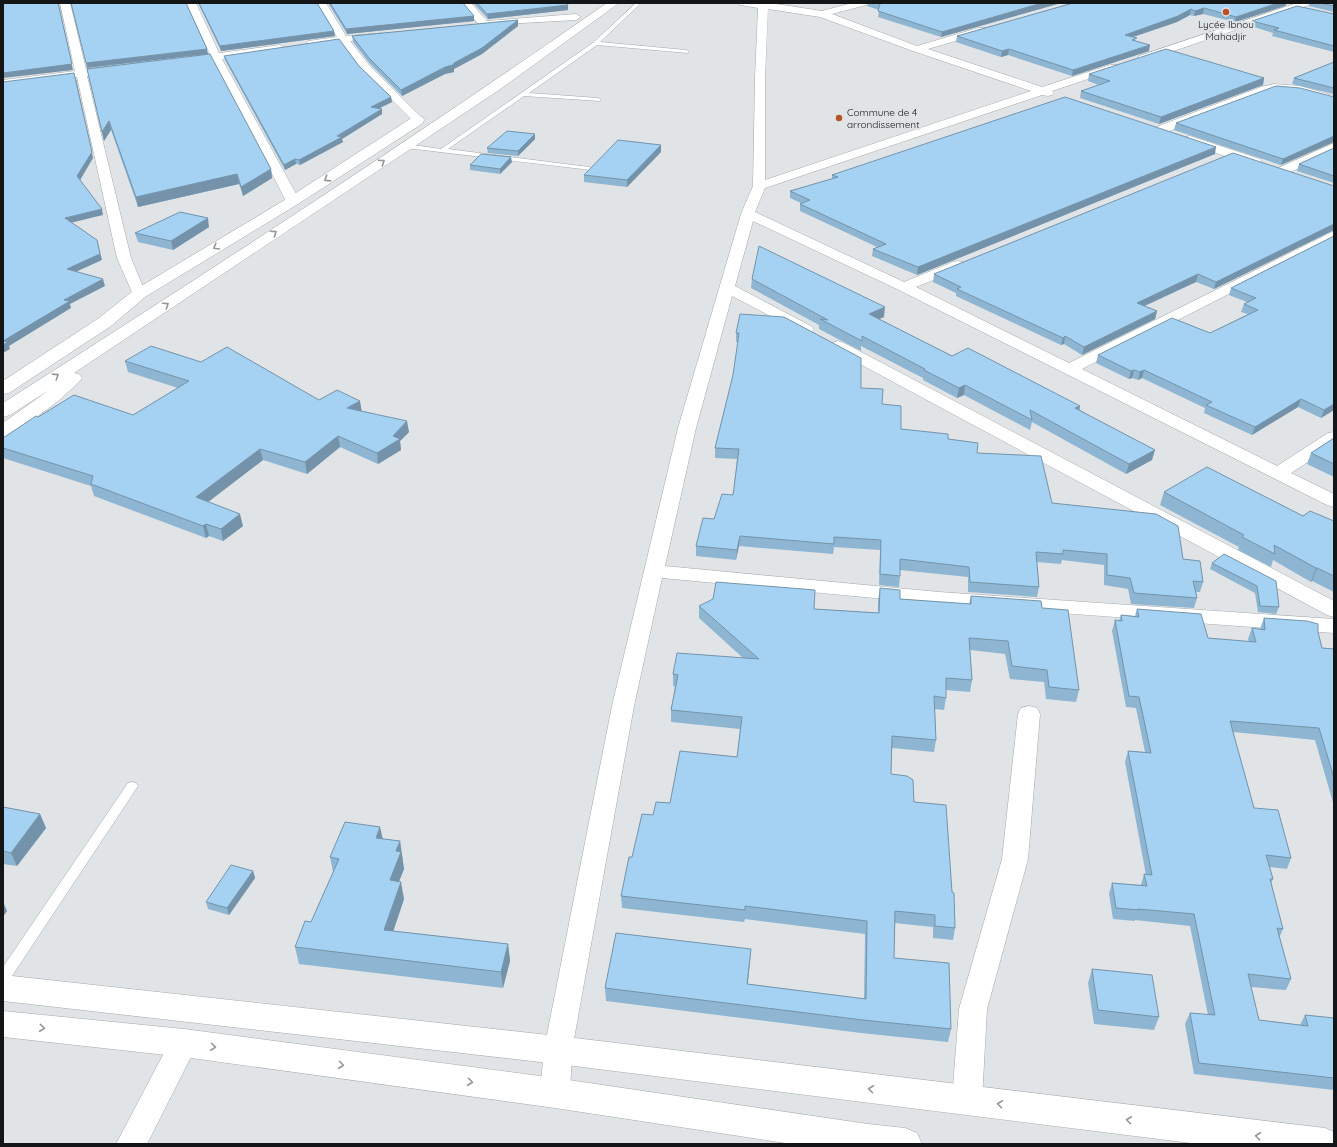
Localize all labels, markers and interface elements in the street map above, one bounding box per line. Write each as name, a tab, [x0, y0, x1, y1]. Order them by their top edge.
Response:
marker: Lycée Ibnou Mahadjir	[1221, 7, 1231, 17]
place label: Lycée Ibnou Mahadjir	[1198, 18, 1254, 43]
place label: Commune de 4 arrondissement	[847, 106, 920, 131]
marker: Commune de 4 arrondissement	[834, 113, 844, 123]
one-way arrow	[378, 159, 385, 166]
one-way arrow	[324, 174, 331, 182]
one-way arrow	[270, 231, 277, 238]
one-way arrow	[213, 243, 220, 250]
one-way arrow	[161, 303, 168, 310]
one-way arrow	[52, 374, 59, 381]
one-way arrow	[39, 1023, 45, 1032]
one-way arrow	[210, 1042, 216, 1051]
one-way arrow	[338, 1060, 344, 1069]
one-way arrow	[467, 1077, 473, 1086]
one-way arrow	[868, 1084, 874, 1093]
one-way arrow	[997, 1100, 1003, 1109]
one-way arrow	[1126, 1116, 1132, 1125]
one-way arrow	[1255, 1132, 1261, 1141]

